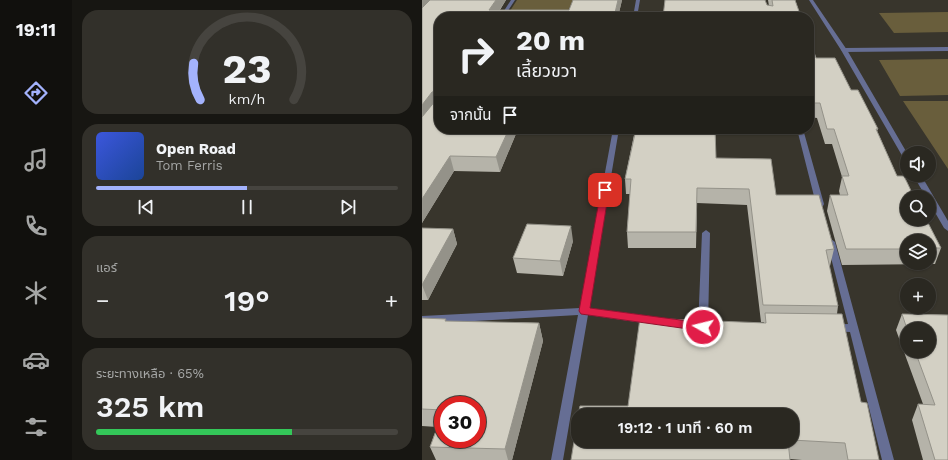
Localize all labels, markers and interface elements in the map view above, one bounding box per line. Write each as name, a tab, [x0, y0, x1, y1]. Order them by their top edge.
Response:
text: 19:11	[16, 19, 56, 40]
text: 20 m	[516, 24, 585, 57]
icon: right	[450, 28, 502, 80]
text: 23	[222, 44, 272, 93]
text: เลี้ยวขวา	[516, 60, 577, 81]
icon: directions	[22, 79, 50, 107]
text: km/h	[229, 91, 265, 107]
icon: arrive	[499, 104, 521, 126]
text: จากนั้น	[450, 106, 491, 124]
text: Open Road	[156, 140, 236, 158]
icon: music	[22, 146, 50, 174]
map controls	[900, 146, 936, 358]
button: sound	[900, 146, 936, 182]
text: Tom Ferris	[156, 158, 223, 173]
pin	[588, 173, 622, 207]
icon: arrive	[594, 179, 616, 201]
button: search	[900, 190, 936, 226]
icon: previous	[135, 196, 157, 218]
icon: pause	[236, 196, 258, 218]
icon: next	[337, 196, 359, 218]
icon: phone	[22, 212, 50, 240]
button: layers	[900, 234, 936, 270]
text: แอร์	[96, 260, 117, 275]
button: +	[900, 278, 936, 314]
icon: climate	[22, 279, 50, 307]
text: 19°	[224, 283, 270, 318]
text: −	[96, 288, 109, 313]
text: +	[385, 288, 398, 313]
position arrow	[682, 306, 724, 348]
button: −	[900, 322, 936, 358]
icon: car	[22, 346, 50, 374]
text: ระยะทางเหลือ · 65%	[96, 366, 204, 381]
text: 325 km	[96, 389, 204, 424]
speed limit sign: 30	[434, 396, 486, 448]
icon: filters	[22, 413, 50, 441]
text: 19:12 · 1 นาที · 60 m	[618, 419, 752, 437]

